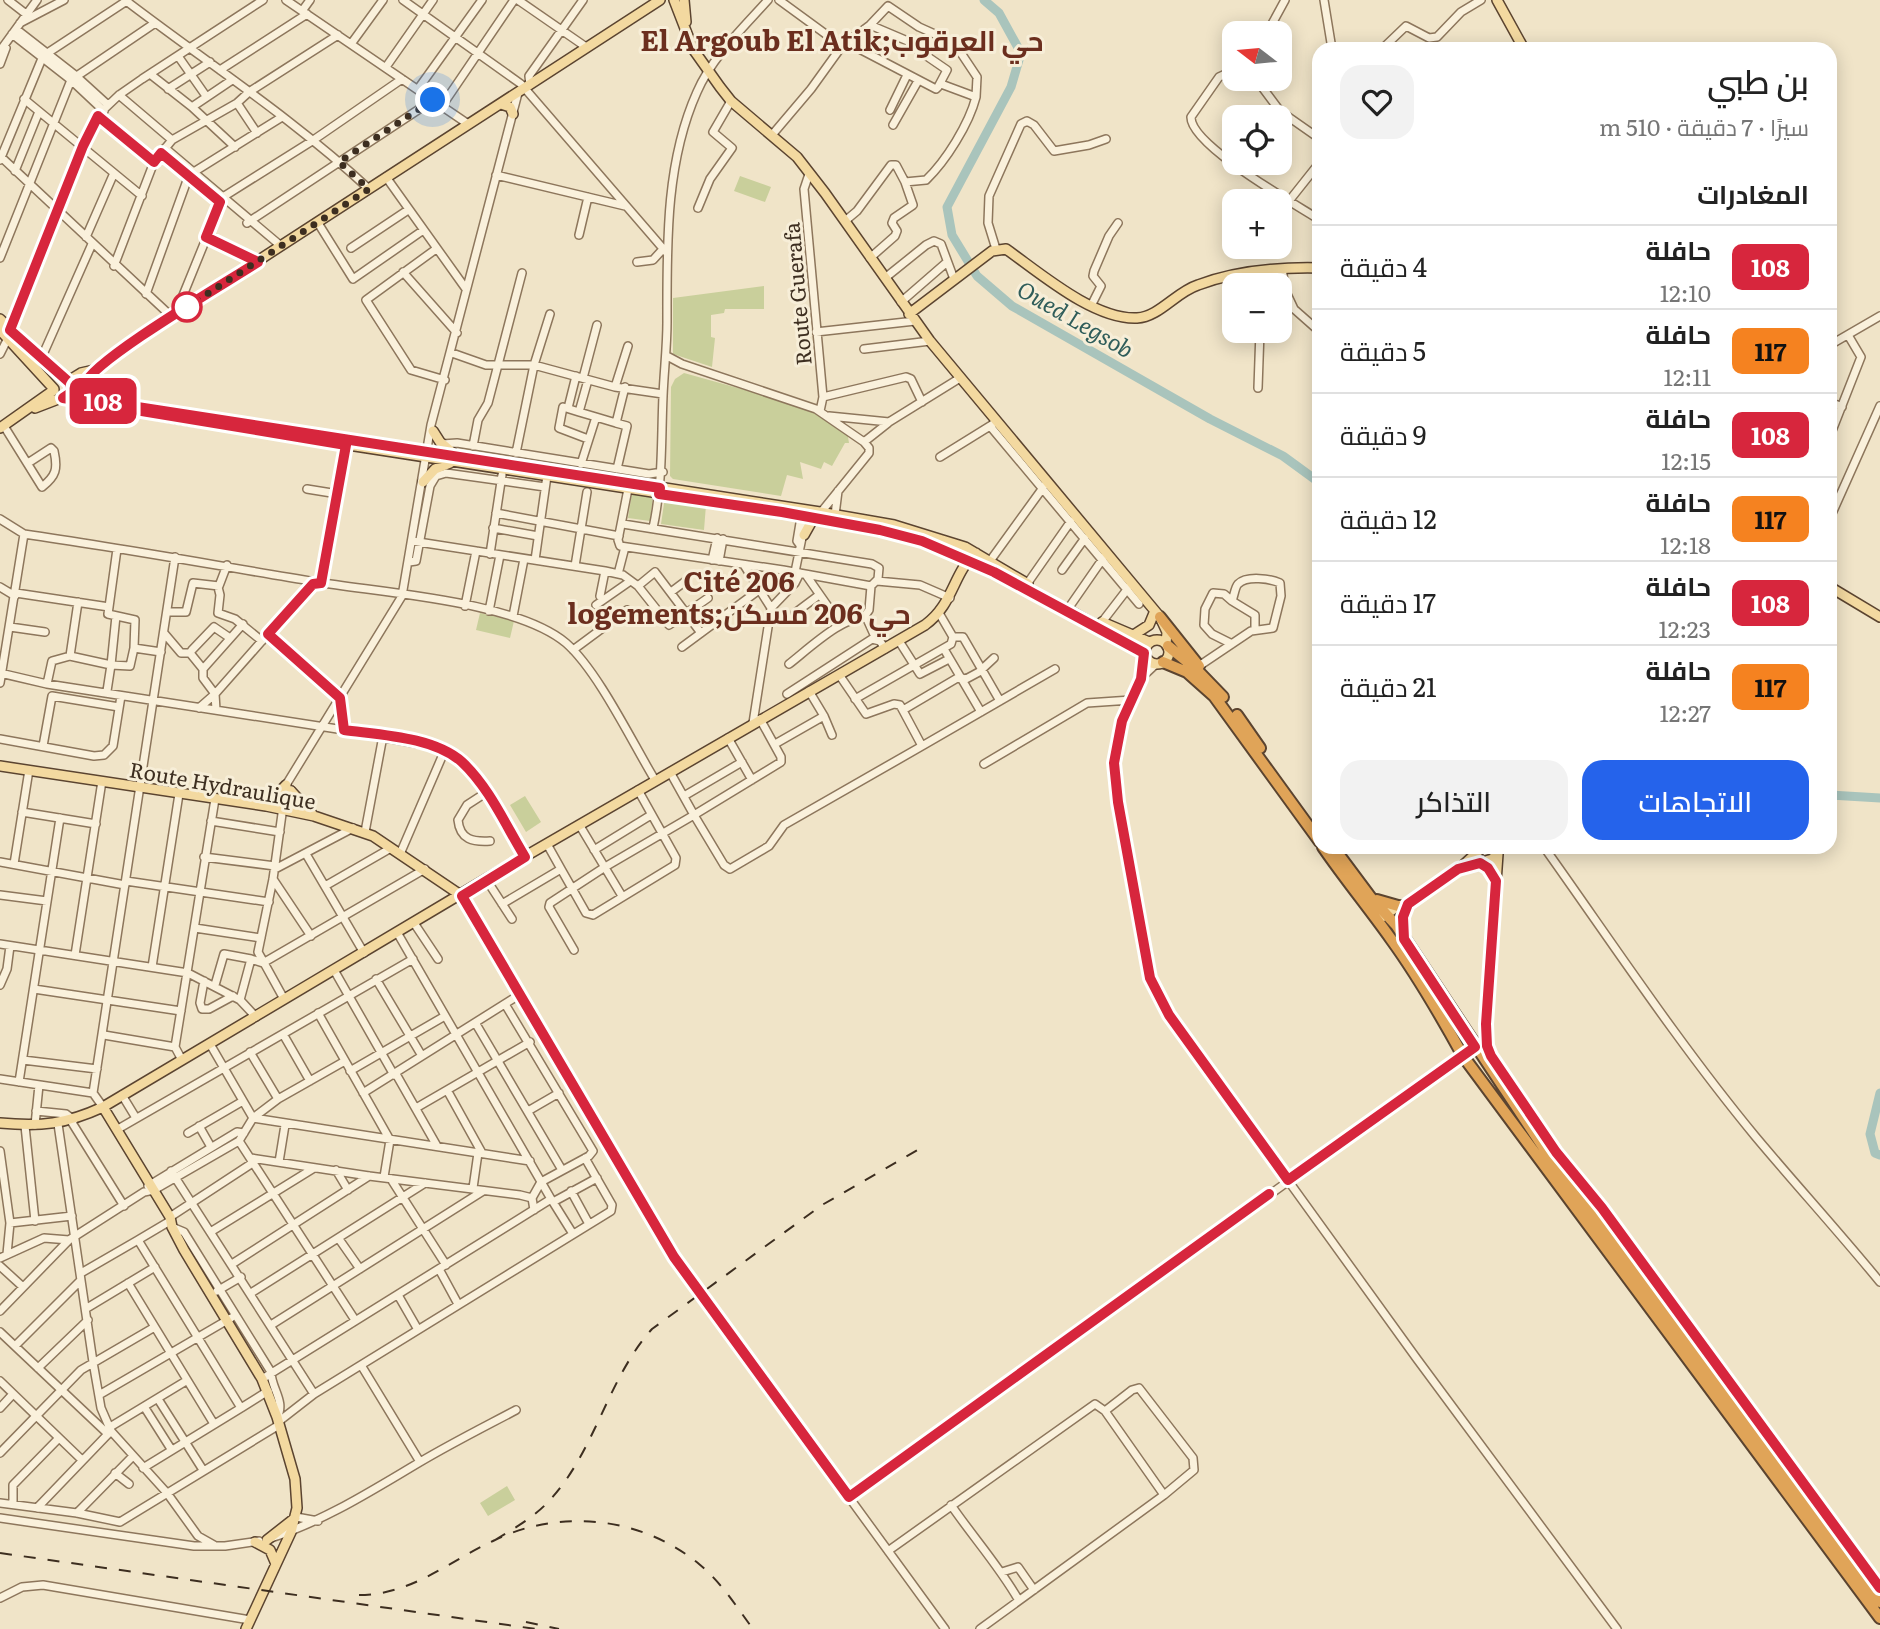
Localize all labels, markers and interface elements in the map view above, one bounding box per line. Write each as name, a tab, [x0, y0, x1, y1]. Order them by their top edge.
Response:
district label: El Argoub El Atik;حي العرقوب	[640, 18, 1044, 64]
north arrow	[1222, 21, 1292, 91]
map controls	[1222, 21, 1292, 343]
text: بن طبي	[1707, 55, 1809, 104]
button: heart	[1340, 65, 1414, 139]
your location	[415, 82, 450, 117]
button: locate	[1222, 105, 1292, 175]
text: سيرًا · 7 دقيقة · 510 m	[1599, 109, 1809, 143]
text: المغادرات	[1697, 173, 1809, 212]
button: +	[1222, 189, 1292, 259]
street label: Route Guerafa	[774, 221, 818, 367]
text: حافلة	[1646, 229, 1711, 268]
text: 4 دقيقة	[1340, 246, 1427, 285]
text: 108	[1751, 249, 1790, 284]
water label: Oued Legsob	[1011, 271, 1141, 365]
button: −	[1222, 273, 1292, 343]
text: 12:10	[1660, 275, 1711, 309]
unlabelled marker	[172, 292, 202, 322]
text: حافلة	[1646, 313, 1711, 352]
text: 5 دقيقة	[1340, 330, 1426, 369]
text: 117	[1754, 333, 1787, 368]
text: 12:11	[1664, 359, 1711, 393]
line badge: 108	[63, 378, 143, 424]
text: 108	[84, 383, 122, 418]
text: حافلة	[1646, 397, 1711, 436]
text: 9 دقيقة	[1340, 414, 1426, 453]
text: 108	[1751, 417, 1790, 452]
text: 12:15	[1661, 443, 1711, 477]
text: حافلة	[1646, 481, 1711, 520]
text: 12 دقيقة	[1340, 498, 1437, 537]
text: 117	[1754, 501, 1787, 536]
text: 12:18	[1660, 527, 1711, 561]
district label: Cité 206 logements;حي 206 مسكن	[567, 559, 911, 637]
text: حافلة	[1646, 565, 1711, 604]
text: 17 دقيقة	[1340, 582, 1436, 621]
text: 108	[1751, 585, 1790, 620]
text: 12:23	[1658, 611, 1711, 645]
text: حافلة	[1646, 649, 1711, 688]
text: 21 دقيقة	[1340, 666, 1437, 705]
text: 117	[1754, 669, 1787, 704]
text: 12:27	[1659, 695, 1711, 729]
street label: Route Hydraulique	[127, 752, 319, 816]
button: التذاكر	[1340, 760, 1568, 840]
button: الاتجاهات	[1582, 760, 1809, 840]

